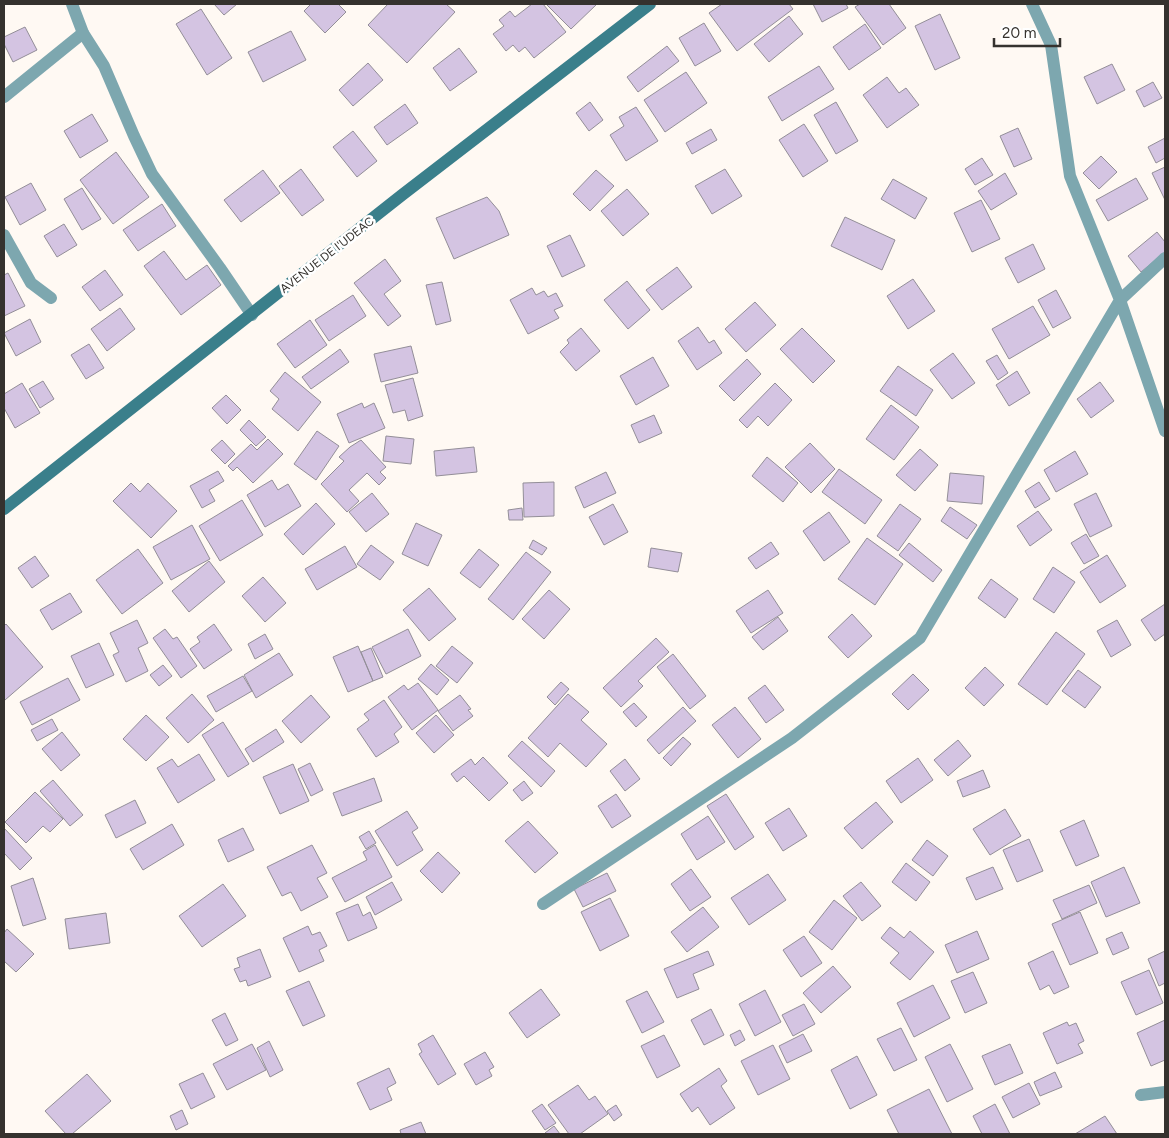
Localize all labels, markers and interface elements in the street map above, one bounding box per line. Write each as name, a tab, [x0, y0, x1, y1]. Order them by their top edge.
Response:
scale bar	[994, 15, 1060, 47]
text: 20 m	[1002, 24, 1036, 42]
street label: AVENUE DE I'UDEAC	[277, 214, 377, 296]

